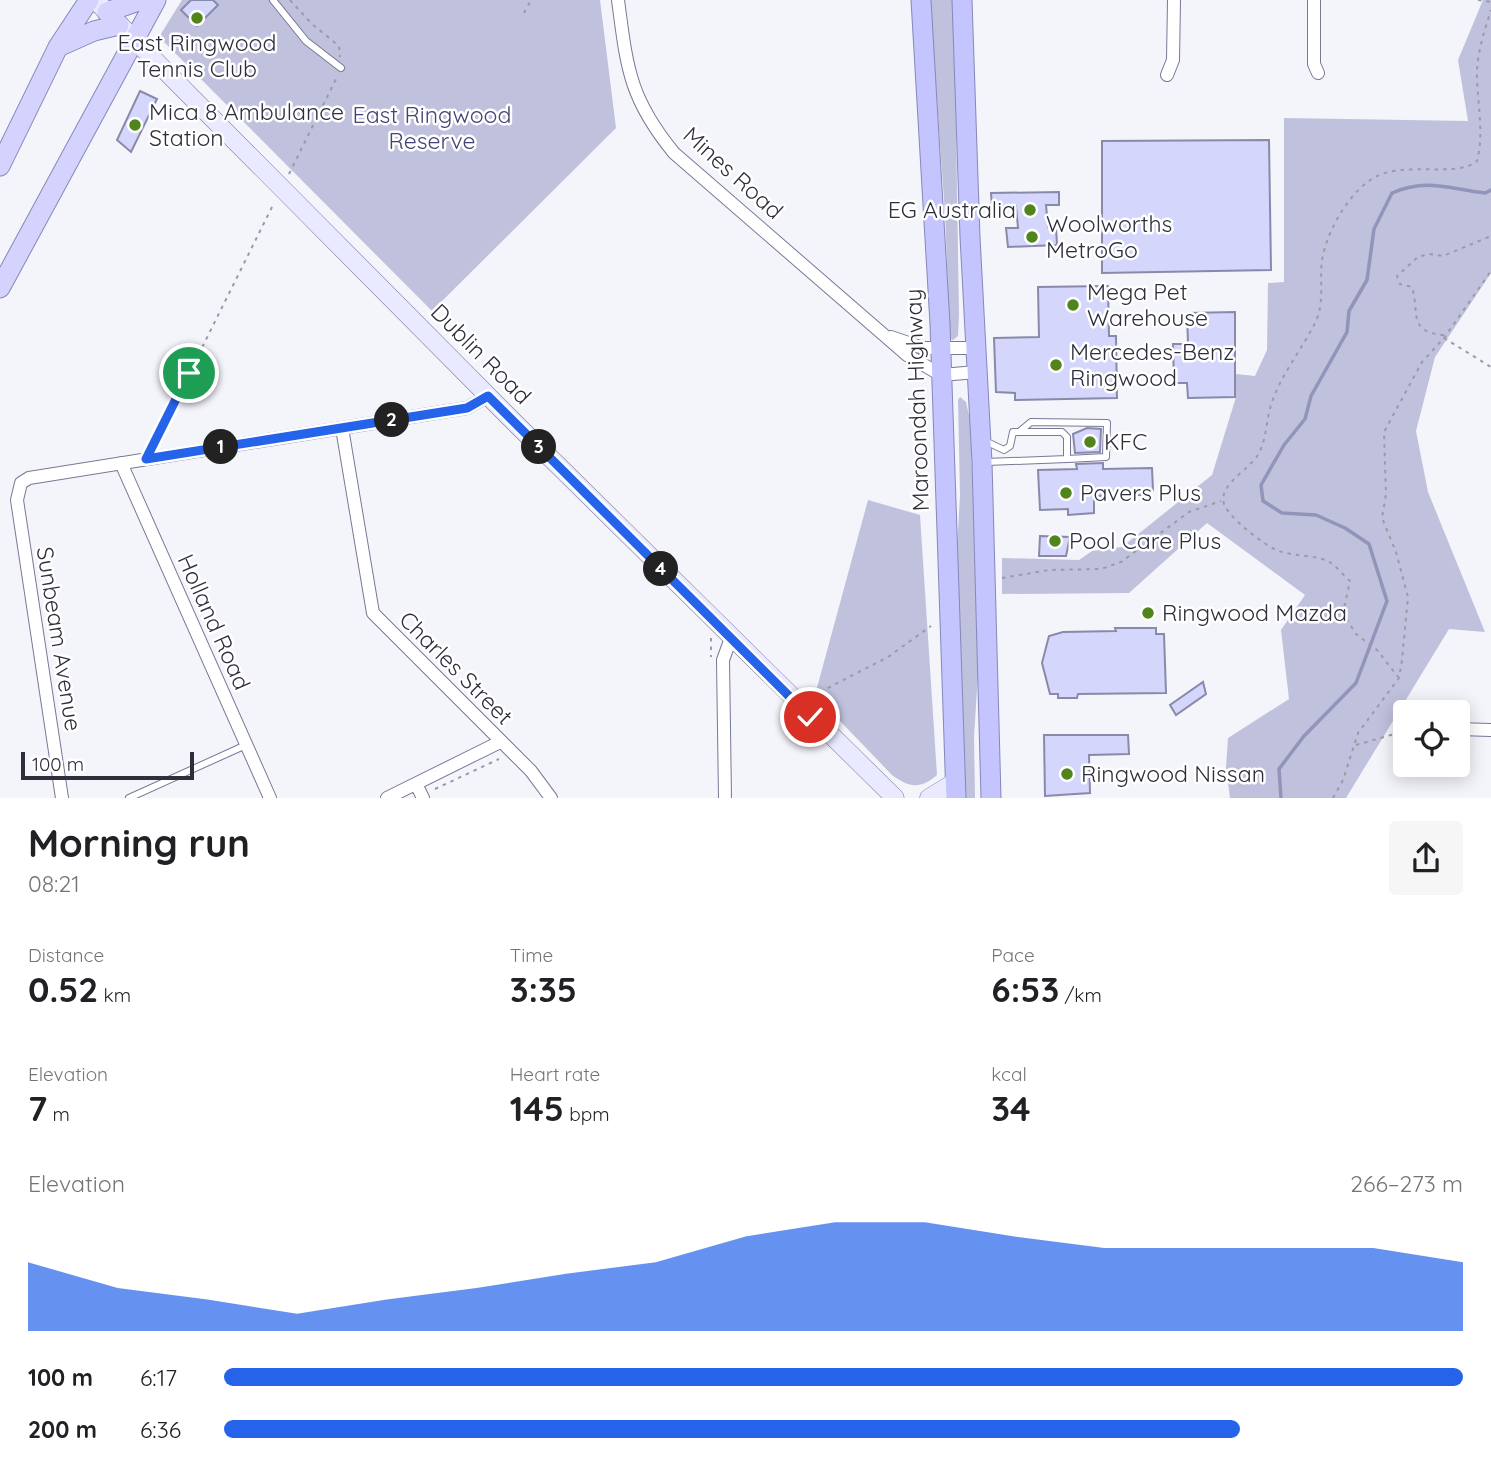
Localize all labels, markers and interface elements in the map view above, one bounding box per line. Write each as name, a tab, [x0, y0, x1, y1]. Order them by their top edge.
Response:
marker: East Ringwood Tennis Club	[189, 10, 205, 26]
place label: East Ringwood Tennis Club	[118, 28, 276, 83]
place label: Mica 8 Ambulance Station	[149, 97, 344, 152]
park label: East Ringwood Reserve	[353, 100, 511, 155]
marker: Mica 8 Ambulance Station	[127, 117, 143, 133]
street label: Mines Road	[677, 120, 789, 225]
place label: EG Australia	[888, 195, 1016, 224]
marker: EG Australia	[1022, 202, 1038, 218]
place label: Woolworths MetroGo	[1046, 209, 1172, 264]
marker: Woolworths MetroGo	[1024, 229, 1040, 245]
place label: Mega Pet Warehouse	[1087, 277, 1208, 332]
street label: Maroondah Highway	[898, 288, 935, 512]
street label: Dublin Road	[425, 297, 538, 410]
marker: Mega Pet Warehouse	[1065, 297, 1081, 313]
place label: Mercedes-Benz Ringwood	[1070, 337, 1234, 392]
pin	[159, 343, 219, 403]
icon: arrive	[170, 354, 208, 392]
marker: Mercedes-Benz Ringwood	[1048, 357, 1064, 373]
pin: 2	[374, 402, 410, 438]
text: 2	[386, 407, 397, 431]
place label: KFC	[1104, 427, 1147, 456]
pin: 1	[204, 430, 238, 464]
pin: 3	[522, 430, 556, 464]
text: 1	[217, 434, 224, 458]
text: 3	[533, 434, 544, 458]
marker: KFC	[1082, 434, 1098, 450]
place label: Pavers Plus	[1080, 478, 1201, 507]
marker: Pavers Plus	[1058, 485, 1074, 501]
place label: Pool Care Plus	[1069, 526, 1221, 555]
marker: Pool Care Plus	[1047, 533, 1063, 549]
street label: Sunbeam Avenue	[31, 545, 88, 733]
street label: Holland Road	[172, 549, 257, 694]
pin: 4	[644, 552, 678, 586]
text: 4	[655, 556, 666, 580]
place label: Ringwood Mazda	[1162, 598, 1347, 627]
street label: Charles Street	[393, 605, 519, 731]
marker: Ringwood Mazda	[1140, 605, 1156, 621]
pin	[780, 687, 840, 747]
icon: check	[791, 698, 829, 736]
map controls	[1393, 700, 1470, 777]
button: locate	[1393, 700, 1470, 777]
scale bar	[21, 749, 194, 781]
text: 100 m	[32, 752, 84, 776]
place label: Ringwood Nissan	[1081, 759, 1265, 788]
marker: Ringwood Nissan	[1059, 766, 1075, 782]
text: Morning run	[28, 819, 250, 867]
button: share	[1389, 821, 1463, 895]
text: 08:21	[28, 869, 80, 898]
text: Distance	[28, 943, 104, 967]
text: Time	[510, 943, 553, 967]
text: Pace	[991, 943, 1035, 967]
text: 0.52	[28, 967, 98, 1011]
text: 3:35	[510, 967, 577, 1011]
text: 6:53	[991, 967, 1059, 1011]
text: km	[98, 983, 131, 1007]
text: /km	[1059, 983, 1102, 1007]
text: Elevation	[28, 1062, 108, 1086]
text: Heart rate	[510, 1062, 600, 1086]
text: kcal	[991, 1062, 1027, 1086]
text: 7	[28, 1086, 47, 1130]
text: 145	[510, 1086, 564, 1130]
text: 34	[991, 1086, 1031, 1130]
text: m	[47, 1102, 70, 1126]
text: bpm	[564, 1102, 610, 1126]
text: Elevation	[28, 1169, 125, 1198]
text: 266–273 m	[1350, 1169, 1463, 1198]
text: 100 m	[28, 1363, 93, 1392]
text: 6:17	[140, 1363, 177, 1392]
text: 200 m	[28, 1415, 97, 1444]
text: 6:36	[140, 1415, 181, 1444]

